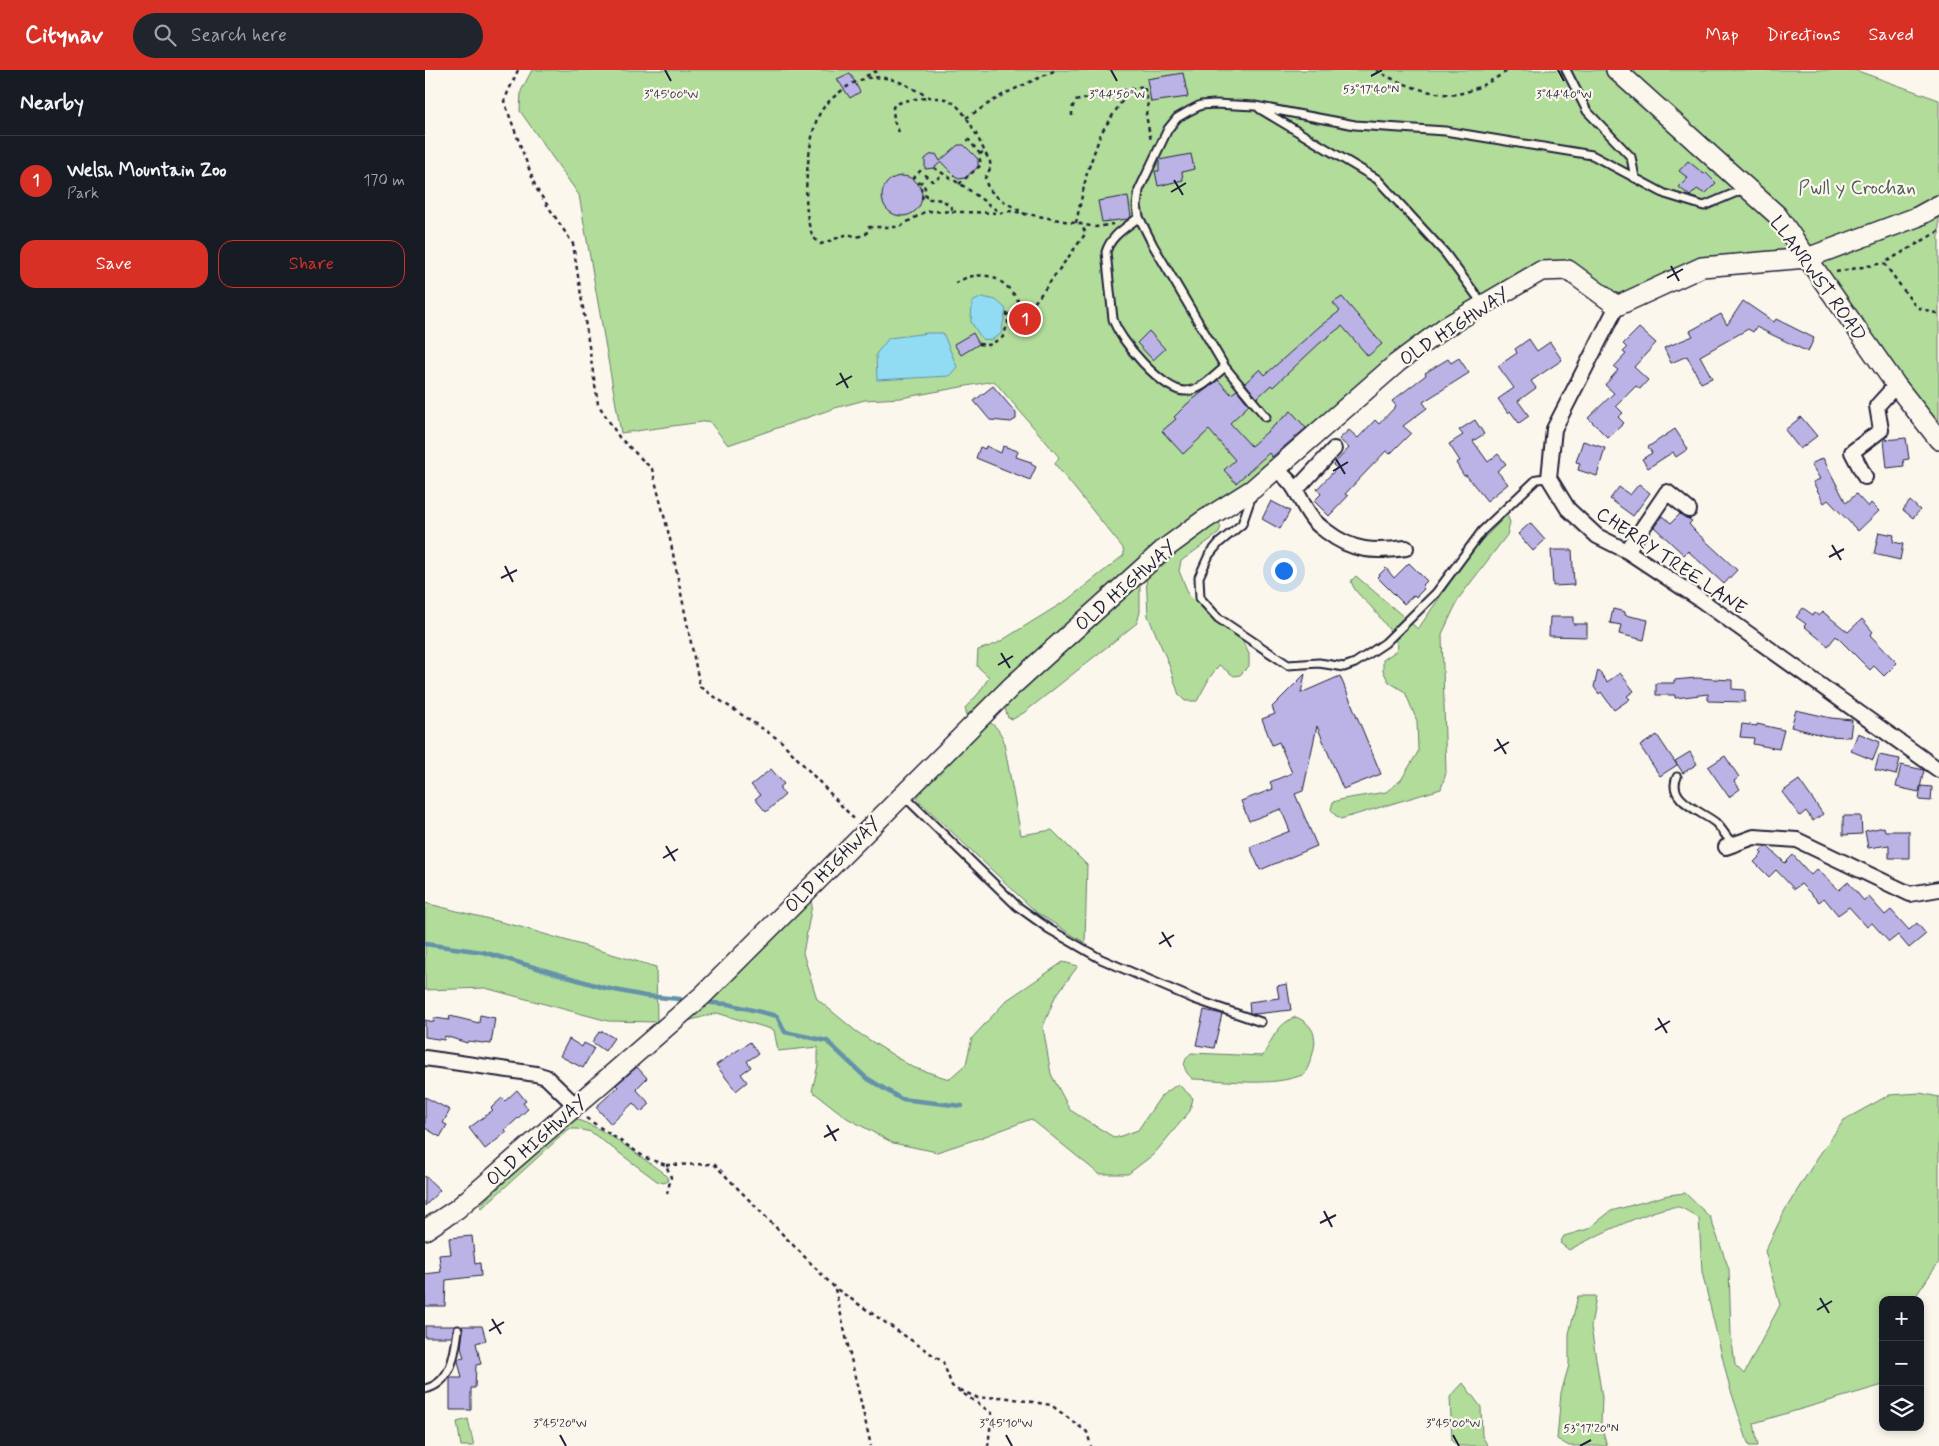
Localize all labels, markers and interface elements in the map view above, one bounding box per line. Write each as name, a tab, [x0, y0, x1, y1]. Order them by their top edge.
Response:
search box	[133, 13, 483, 58]
text: Citynav	[25, 20, 103, 51]
icon: search	[151, 21, 179, 49]
text: Search here	[191, 23, 287, 48]
text: Map	[1706, 23, 1739, 47]
text: Directions	[1767, 23, 1841, 47]
text: Saved	[1869, 23, 1914, 47]
text: 53°17'40"N	[1343, 82, 1399, 98]
text: 3°45'00"W	[644, 87, 698, 103]
text: 3°44'50"W	[1089, 87, 1145, 103]
text: 3°44'40"W	[1536, 87, 1592, 103]
text: Nearby	[20, 89, 84, 117]
text: Welsh Mountain Zoo	[67, 158, 227, 183]
text: 1	[32, 170, 40, 191]
text: 170 m	[363, 170, 405, 191]
park label: Pwll y Crochan	[1798, 176, 1916, 201]
text: Park	[67, 183, 99, 204]
street label: LLANRWST ROAD	[1764, 211, 1872, 347]
button: Save	[20, 240, 208, 288]
button: Share	[218, 240, 405, 288]
street label: OLD HIGHWAY	[1395, 282, 1515, 372]
pin: 1	[1009, 300, 1041, 338]
street label: CHERRY TREE LANE	[1591, 502, 1751, 621]
street label: OLD HIGHWAY	[1070, 535, 1182, 637]
your location	[1271, 558, 1297, 584]
street label: OLD HIGHWAY	[779, 811, 887, 919]
street label: OLD HIGHWAY	[481, 1090, 593, 1192]
map controls	[1879, 1296, 1924, 1431]
button: +	[1879, 1296, 1924, 1341]
button: −	[1879, 1341, 1924, 1386]
button: layers	[1879, 1386, 1924, 1431]
text: 3°45'20"W	[533, 1416, 587, 1432]
text: 3°45'10"W	[980, 1416, 1033, 1432]
text: 3°45'00"W	[1426, 1416, 1480, 1432]
text: 53°17'20"N	[1563, 1421, 1619, 1437]

